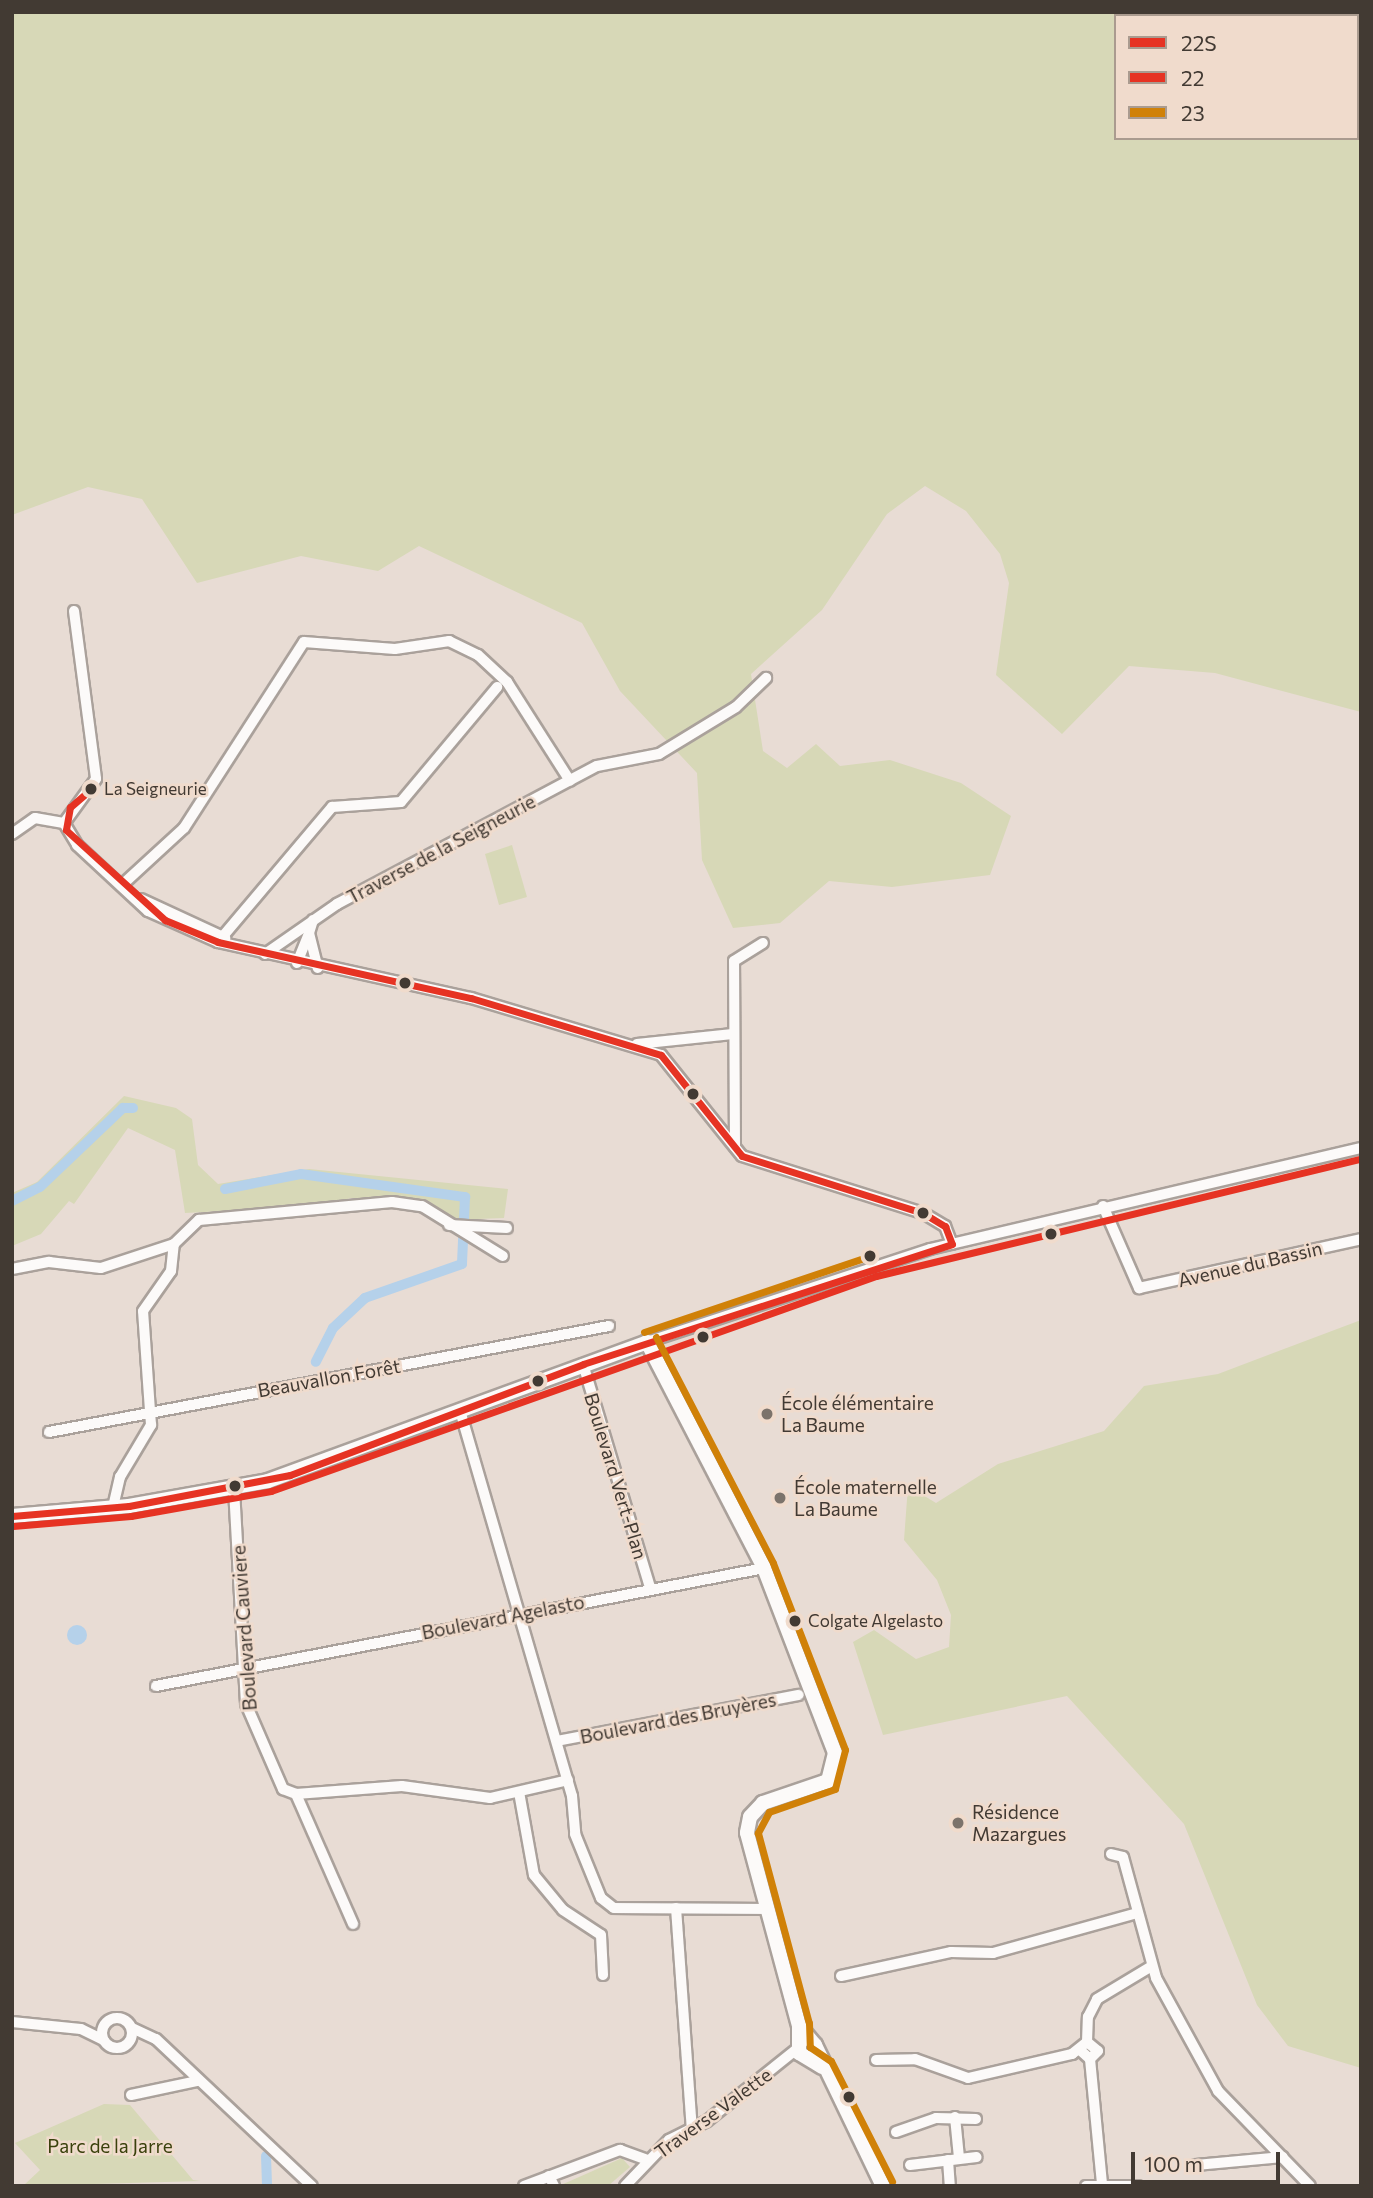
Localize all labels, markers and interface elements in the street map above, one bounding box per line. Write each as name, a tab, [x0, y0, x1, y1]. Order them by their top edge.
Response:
legend	[1114, 14, 1359, 140]
text: 22S	[1181, 30, 1217, 55]
text: 22	[1181, 65, 1204, 90]
text: 23	[1181, 100, 1205, 125]
place label: La Seigneurie	[104, 779, 207, 799]
marker: La Seigneurie	[84, 782, 98, 796]
street label: Traverse de la Seigneurie	[343, 790, 539, 908]
unlabelled marker	[398, 976, 412, 990]
unlabelled marker	[686, 1087, 700, 1101]
unlabelled marker	[916, 1206, 930, 1220]
unlabelled marker	[1044, 1227, 1058, 1241]
street label: Avenue du Bassin	[1176, 1236, 1324, 1292]
unlabelled marker	[863, 1249, 877, 1263]
unlabelled marker	[696, 1330, 710, 1344]
street label: Beauvallon Forêt	[256, 1354, 402, 1402]
unlabelled marker	[531, 1374, 545, 1388]
street label: Boulevard Vert-Plan	[580, 1390, 652, 1562]
place label: École élémentaire La Baume	[781, 1392, 934, 1436]
marker: École élémentaire La Baume	[759, 1406, 775, 1422]
place label: École maternelle La Baume	[794, 1476, 937, 1520]
unlabelled marker	[228, 1479, 242, 1493]
marker: École maternelle La Baume	[772, 1490, 788, 1506]
street label: Boulevard Cauviere	[227, 1545, 261, 1711]
street label: Boulevard Agelasto	[420, 1590, 586, 1644]
place label: Colgate Algelasto	[808, 1611, 943, 1631]
marker: Colgate Algelasto	[788, 1614, 802, 1628]
street label: Boulevard des Bruyères	[578, 1688, 778, 1748]
place label: Résidence Mazargues	[972, 1801, 1066, 1845]
marker: Résidence Mazargues	[950, 1815, 966, 1831]
street label: Traverse Valette	[650, 2063, 776, 2163]
unlabelled marker	[842, 2090, 856, 2104]
park label: Parc de la Jarre	[47, 2135, 173, 2157]
scale bar	[1135, 2138, 1284, 2182]
text: 100 m	[1144, 2151, 1203, 2176]

